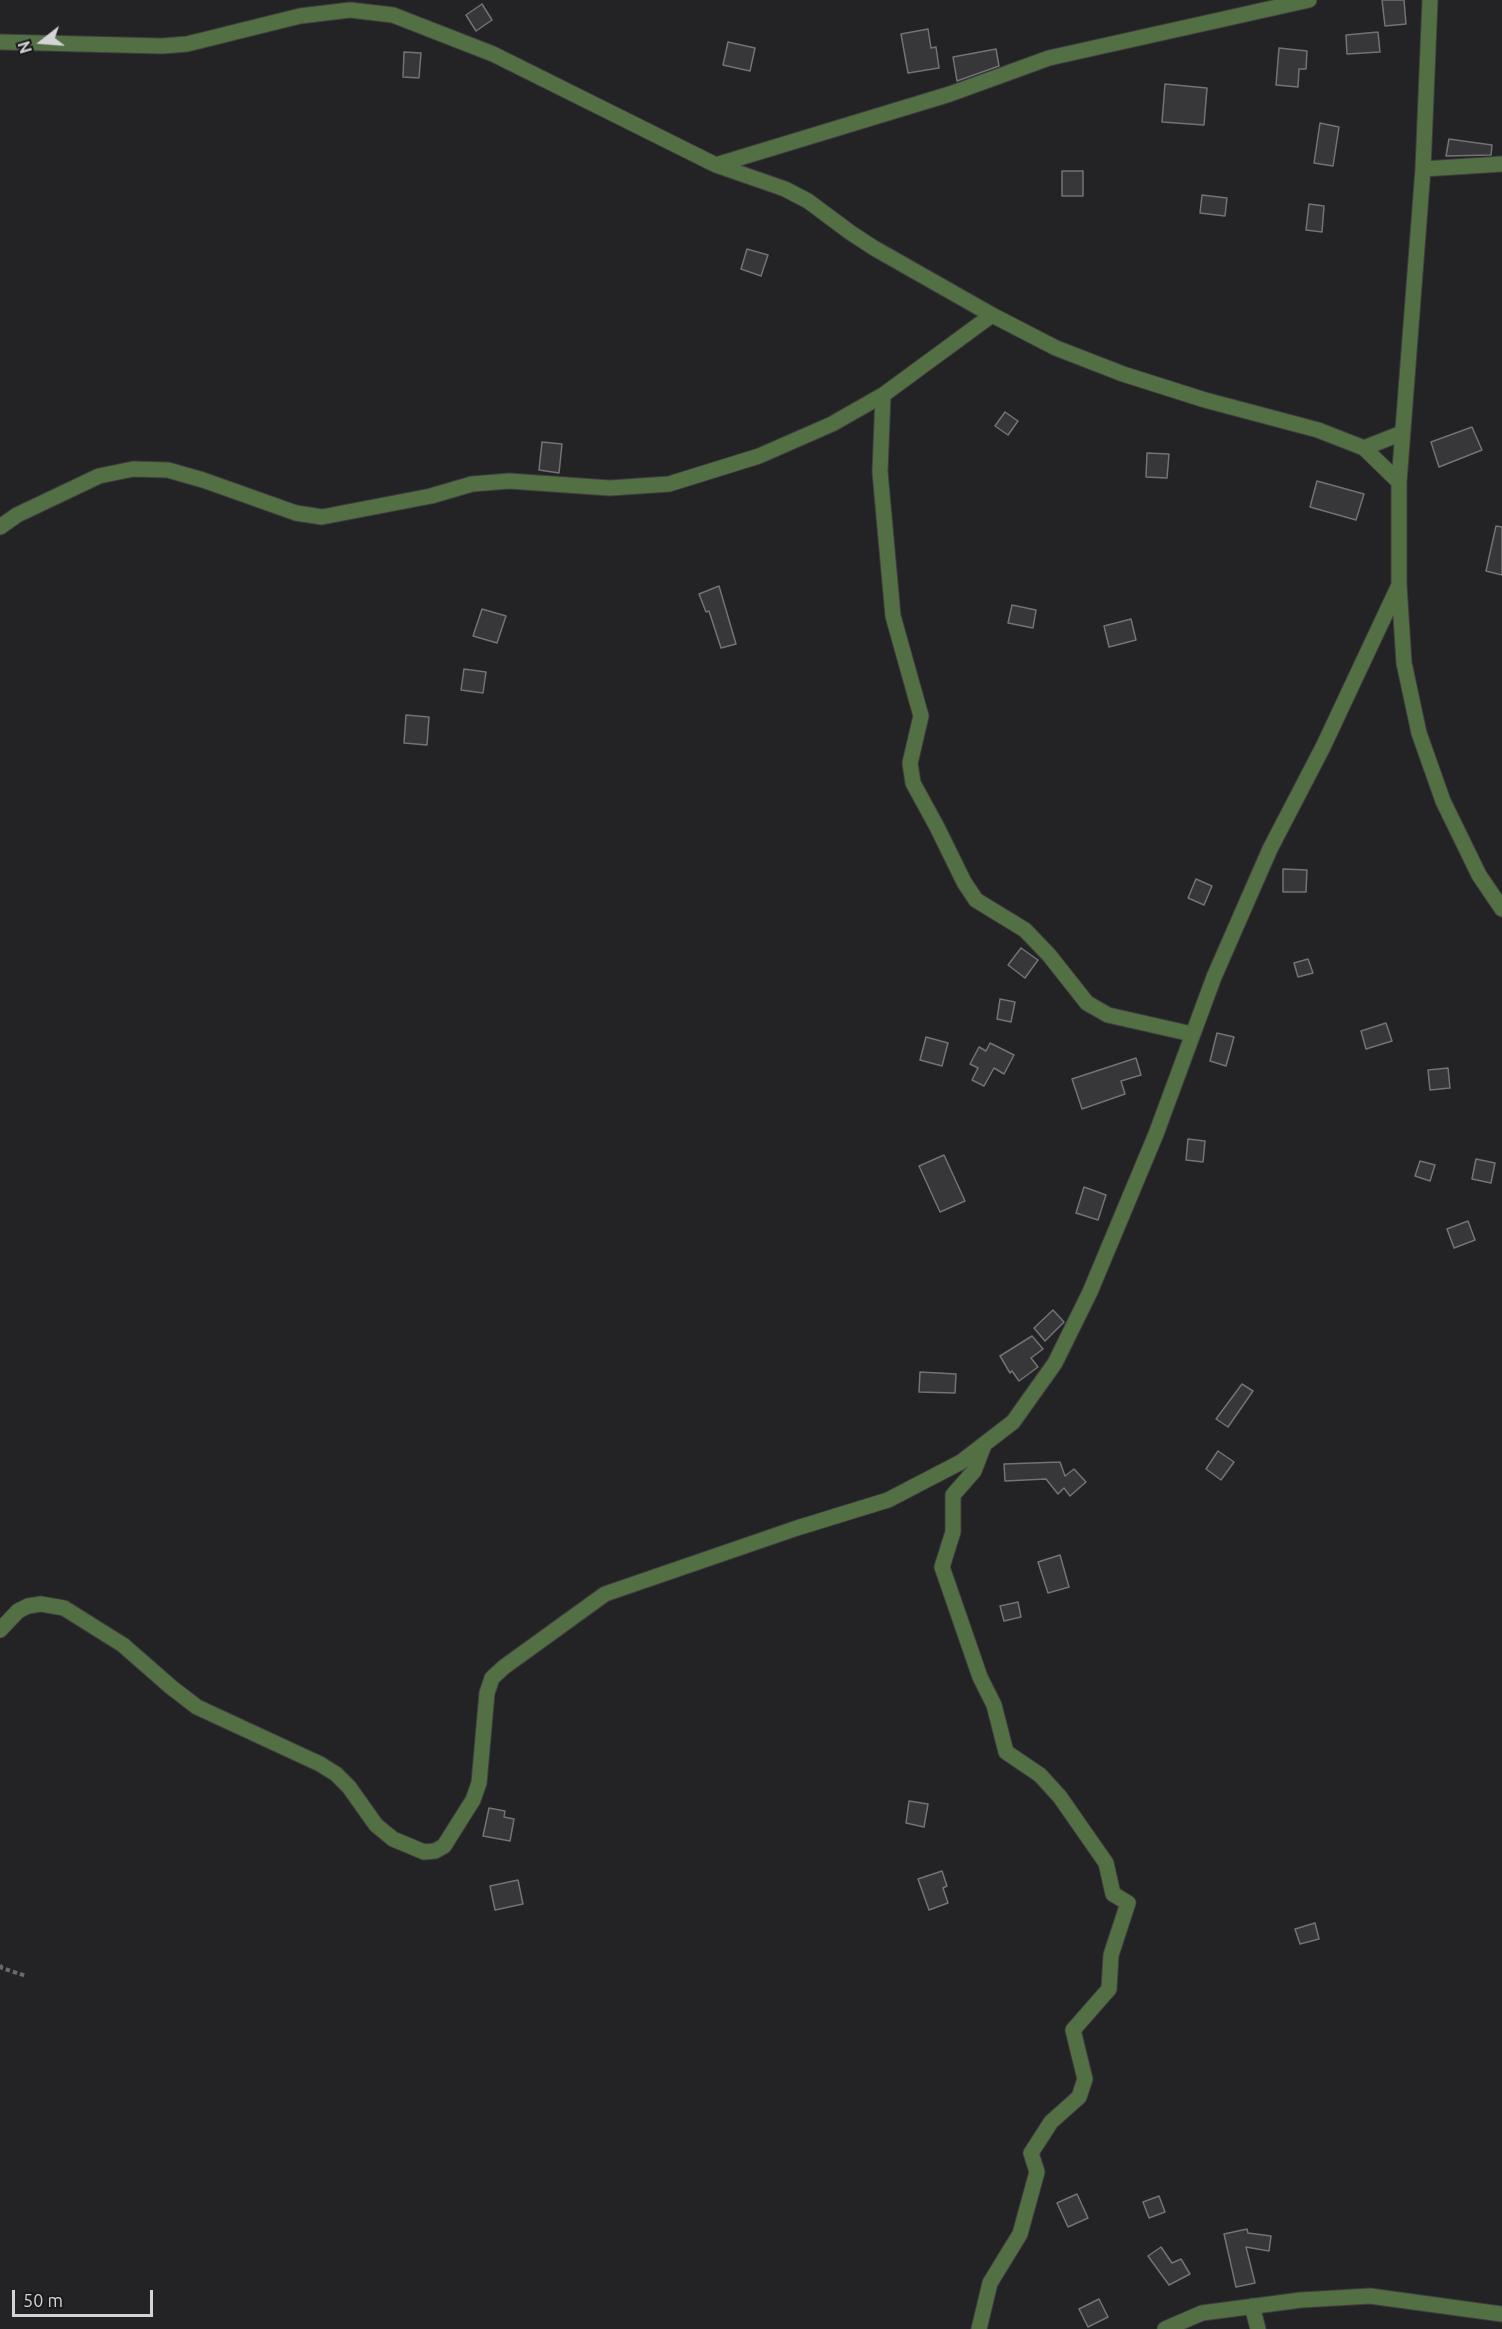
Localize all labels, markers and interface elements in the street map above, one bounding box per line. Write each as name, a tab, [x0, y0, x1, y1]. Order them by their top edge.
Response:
north arrow	[12, 12, 72, 72]
text: N	[14, 39, 35, 56]
scale bar	[15, 2278, 156, 2316]
text: 50 m	[23, 2290, 63, 2310]

